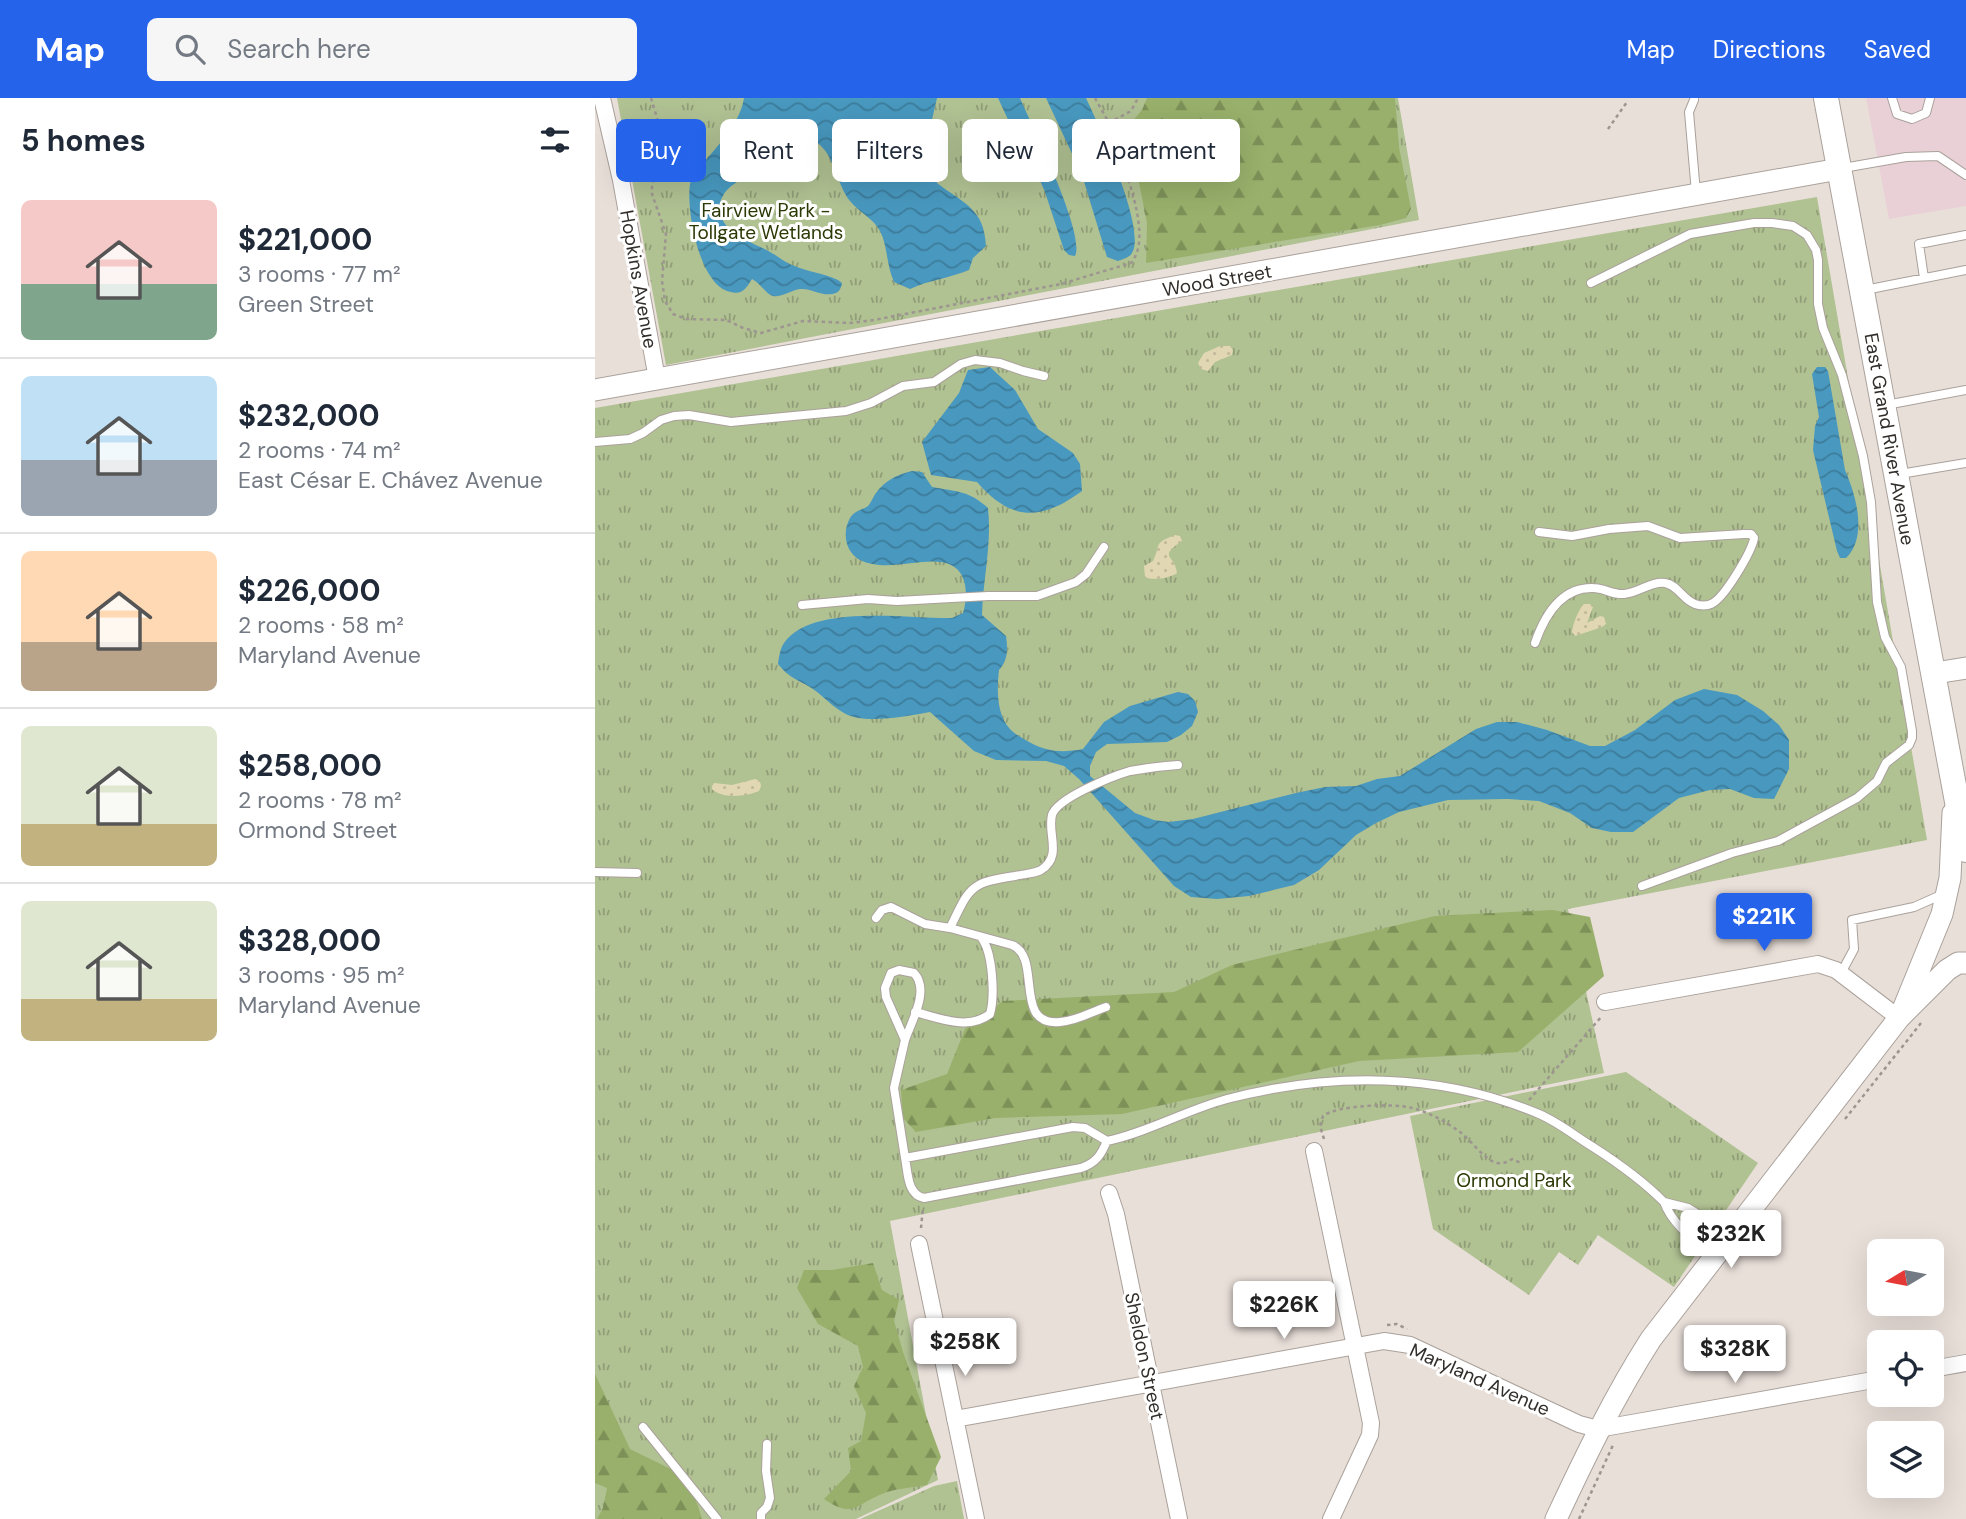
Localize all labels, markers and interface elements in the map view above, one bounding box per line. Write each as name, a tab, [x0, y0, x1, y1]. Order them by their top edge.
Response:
search box	[147, 18, 637, 81]
text: Map	[35, 28, 105, 71]
icon: search	[171, 30, 209, 68]
text: Search here	[227, 32, 371, 66]
text: Map	[1627, 34, 1675, 65]
text: Directions	[1713, 34, 1826, 65]
text: Saved	[1864, 34, 1931, 65]
chip: Buy	[616, 119, 706, 182]
chip: Rent	[720, 119, 818, 182]
chip: Filters	[832, 119, 948, 182]
chip: New	[962, 119, 1058, 182]
chip: Apartment	[1072, 119, 1240, 182]
text: 5 homes	[21, 121, 146, 160]
icon: filters	[536, 121, 574, 159]
park label: Fairview Park - Tollgate Wetlands	[689, 198, 843, 245]
street label: Hopkins Avenue	[614, 208, 663, 350]
text: $221,000	[238, 220, 372, 259]
icon: home	[77, 228, 161, 312]
text: 3 rooms · 77 m²	[238, 259, 401, 289]
street label: Wood Street	[1160, 259, 1274, 302]
text: Green Street	[238, 289, 374, 319]
street label: East Grand River Avenue	[1859, 331, 1920, 547]
text: $232,000	[238, 396, 380, 435]
icon: home	[77, 404, 161, 488]
text: 2 rooms · 74 m²	[238, 435, 401, 465]
text: East César E. Chávez Avenue	[238, 465, 543, 495]
text: $226,000	[238, 571, 381, 610]
icon: home	[77, 579, 161, 663]
text: 2 rooms · 58 m²	[238, 610, 404, 640]
text: Maryland Avenue	[238, 640, 421, 670]
text: $258,000	[238, 746, 382, 785]
icon: home	[77, 754, 161, 838]
text: 2 rooms · 78 m²	[238, 785, 402, 815]
text: Ormond Street	[238, 815, 397, 845]
pin: $221K	[1715, 894, 1813, 953]
text: $221K	[1732, 901, 1796, 931]
text: $328,000	[238, 921, 381, 960]
icon: home	[77, 929, 161, 1013]
text: 3 rooms · 95 m²	[238, 960, 405, 990]
text: Maryland Avenue	[238, 990, 421, 1020]
park label: Ormond Park	[1456, 1168, 1572, 1193]
pin: $232K	[1682, 1210, 1780, 1270]
text: $232K	[1696, 1218, 1766, 1248]
north arrow	[1867, 1239, 1944, 1316]
map controls	[1867, 1239, 1944, 1498]
pin: $226K	[1235, 1282, 1333, 1341]
text: $226K	[1249, 1289, 1319, 1319]
street label: Sheldon Street	[1119, 1290, 1170, 1422]
pin: $258K	[916, 1318, 1014, 1378]
text: $258K	[929, 1326, 1001, 1356]
pin: $328K	[1686, 1326, 1784, 1385]
button: locate	[1867, 1330, 1944, 1407]
text: $328K	[1700, 1333, 1770, 1363]
street label: Maryland Avenue	[1406, 1337, 1554, 1422]
button: layers	[1867, 1421, 1944, 1498]

